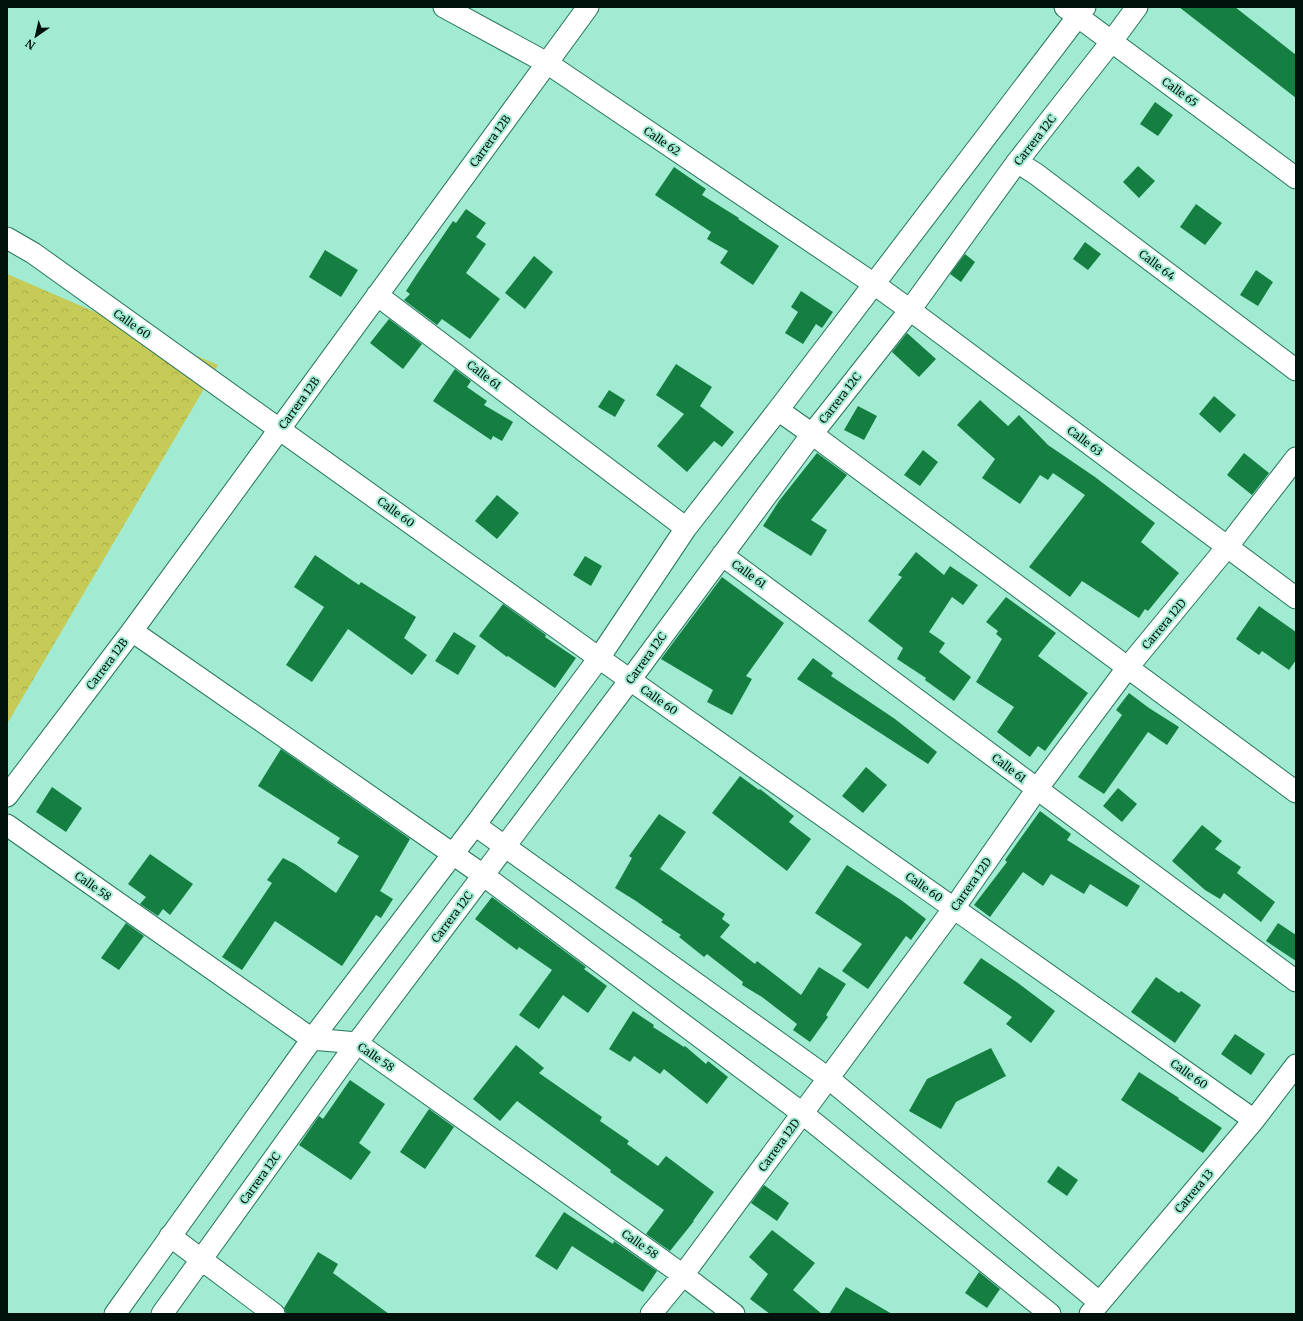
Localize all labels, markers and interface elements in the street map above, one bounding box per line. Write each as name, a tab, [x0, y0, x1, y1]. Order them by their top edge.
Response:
north arrow	[16, 16, 56, 56]
text: N	[23, 36, 38, 53]
street label: Calle 65	[1159, 74, 1201, 110]
street label: Carrera 12B	[467, 112, 514, 170]
street label: Carrera 12C	[1011, 112, 1059, 168]
street label: Calle 62	[641, 124, 683, 158]
street label: Calle 64	[1136, 247, 1178, 283]
street label: Calle 60	[111, 306, 153, 342]
street label: Calle 61	[464, 358, 504, 392]
street label: Carrera 12C	[816, 370, 864, 426]
street label: Carrera 12B	[276, 374, 323, 432]
street label: Calle 63	[1065, 423, 1105, 459]
street label: Calle 60	[375, 494, 417, 530]
street label: Calle 61	[729, 557, 769, 591]
street label: Carrera 12D	[1139, 596, 1189, 652]
street label: Carrera 12C	[623, 629, 669, 687]
street label: Carrera 12B	[83, 635, 131, 692]
street label: Calle 60	[638, 682, 680, 718]
street label: Calle 61	[989, 751, 1029, 785]
street label: Carrera 12D	[948, 855, 994, 913]
street label: Calle 58	[72, 868, 114, 904]
street label: Calle 60	[903, 869, 945, 905]
street label: Carrera 12C	[428, 889, 476, 945]
street label: Calle 58	[355, 1040, 397, 1075]
street label: Calle 60	[1168, 1056, 1210, 1092]
street label: Carrera 12D	[755, 1116, 803, 1174]
street label: Carrera 12C	[237, 1149, 283, 1207]
street label: Carrera 13	[1172, 1166, 1216, 1216]
street label: Calle 58	[619, 1226, 661, 1262]

